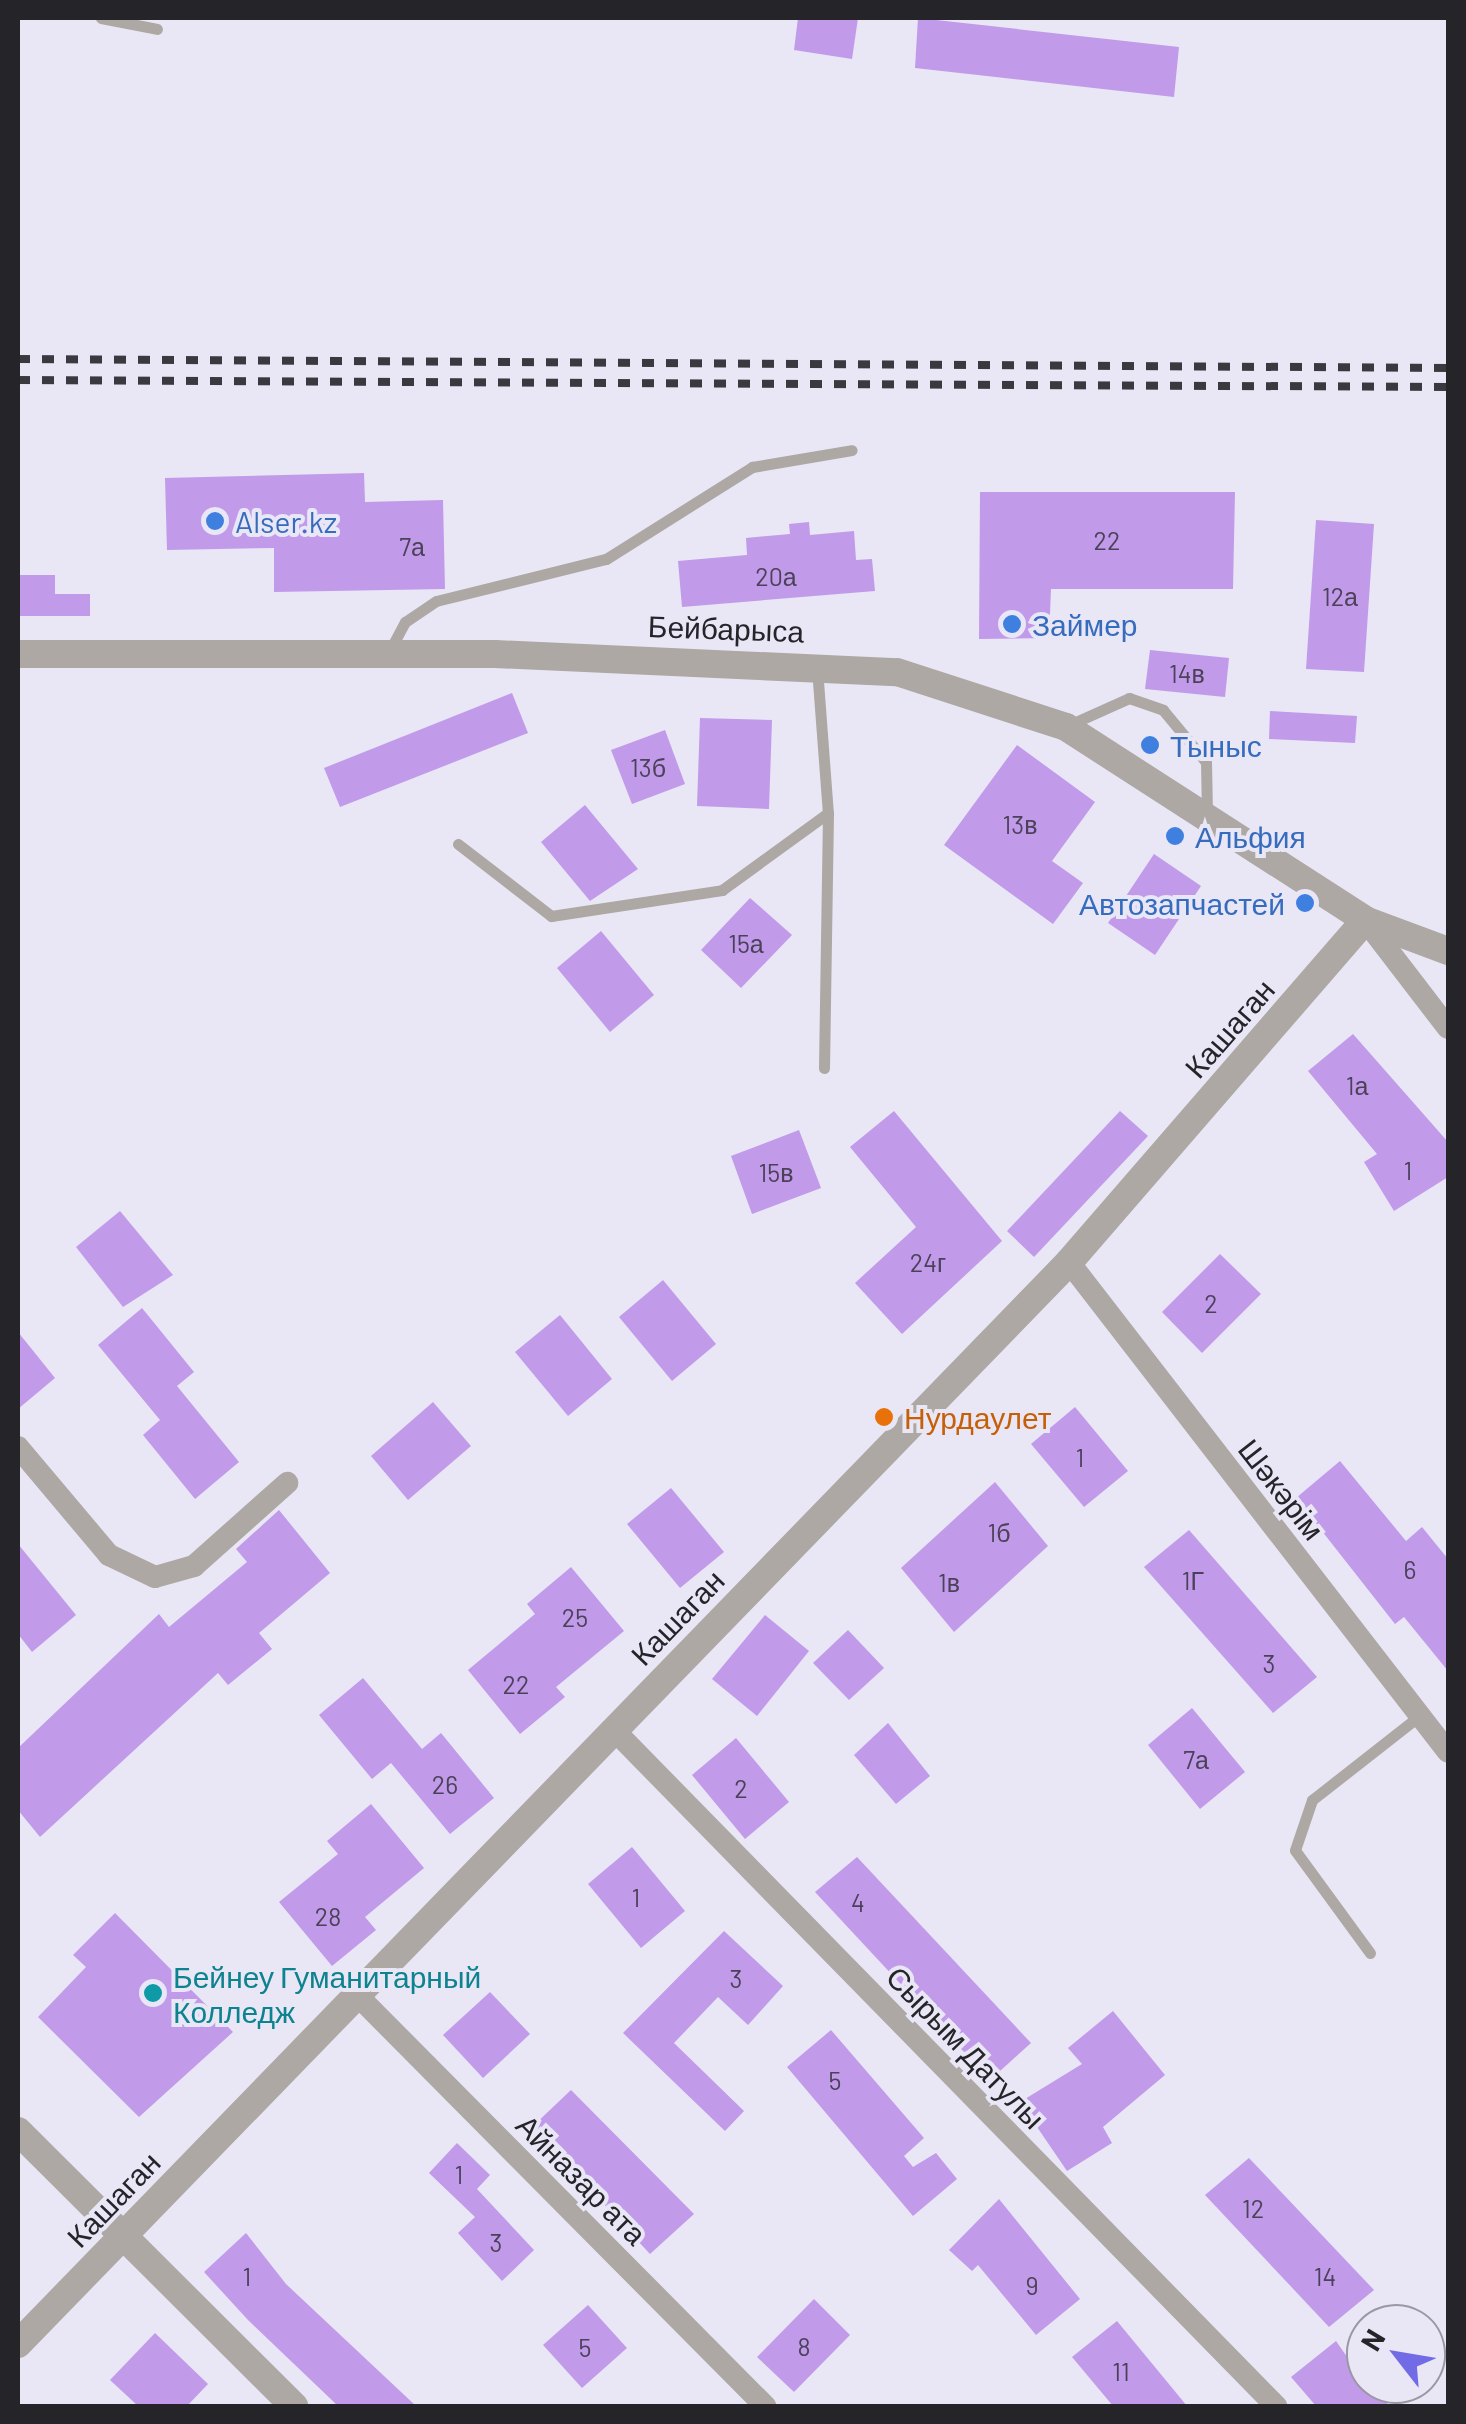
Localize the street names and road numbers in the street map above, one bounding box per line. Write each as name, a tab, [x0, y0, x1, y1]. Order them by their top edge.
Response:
street label: Бейбарыса	[647, 607, 805, 649]
street label: Кашаган	[1177, 971, 1281, 1085]
street label: Шәкәрім	[1232, 1431, 1332, 1547]
street label: Кашаган	[623, 1562, 731, 1672]
street label: Сырым Датулы	[879, 1958, 1053, 2136]
street label: Айназар ата	[510, 2107, 654, 2251]
street label: Кашаган	[59, 2144, 167, 2254]

